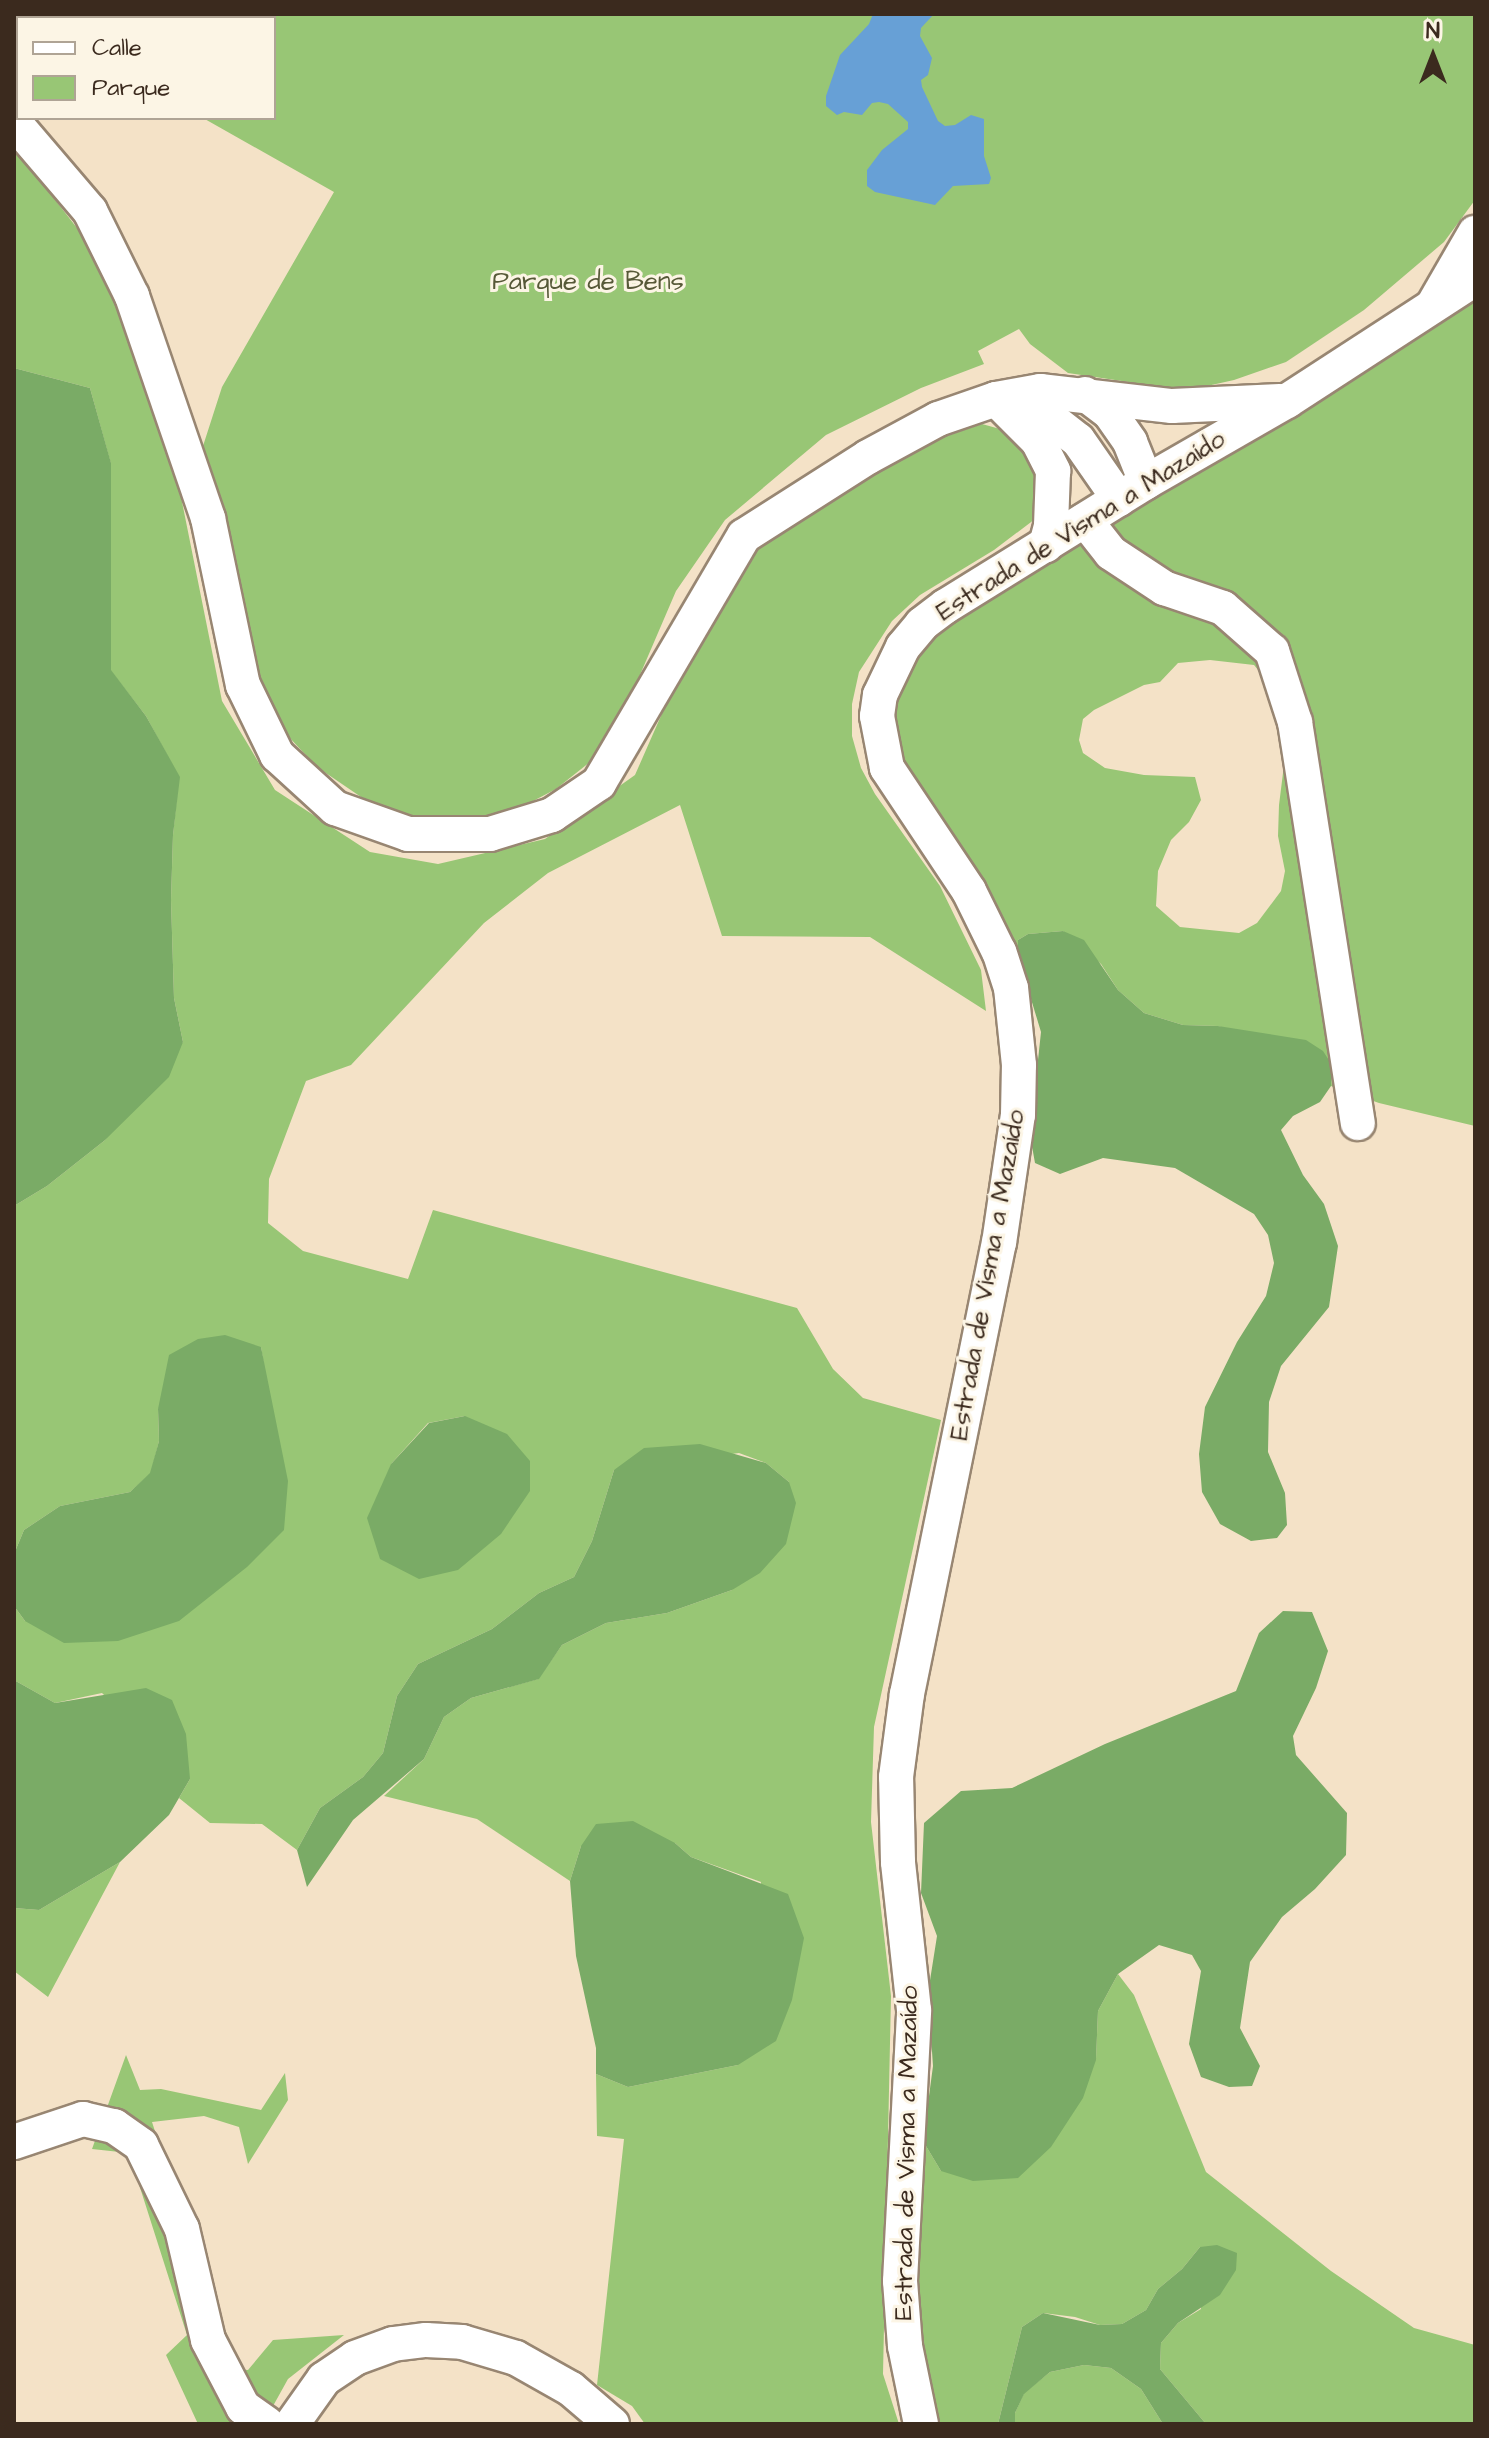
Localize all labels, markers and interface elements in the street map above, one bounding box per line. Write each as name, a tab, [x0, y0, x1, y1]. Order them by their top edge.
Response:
legend	[16, 16, 276, 120]
north arrow	[1393, 16, 1473, 96]
text: N	[1426, 16, 1440, 47]
text: Calle	[92, 31, 142, 65]
text: Parque	[92, 71, 170, 105]
park label: Parque de Bens	[492, 266, 684, 298]
street label: Estrada de Visma a Mazaído	[931, 424, 1231, 628]
street label: Estrada de Visma a Mazaído	[944, 1107, 1032, 1443]
street label: Estrada de Visma a Mazaído	[888, 1985, 926, 2321]

